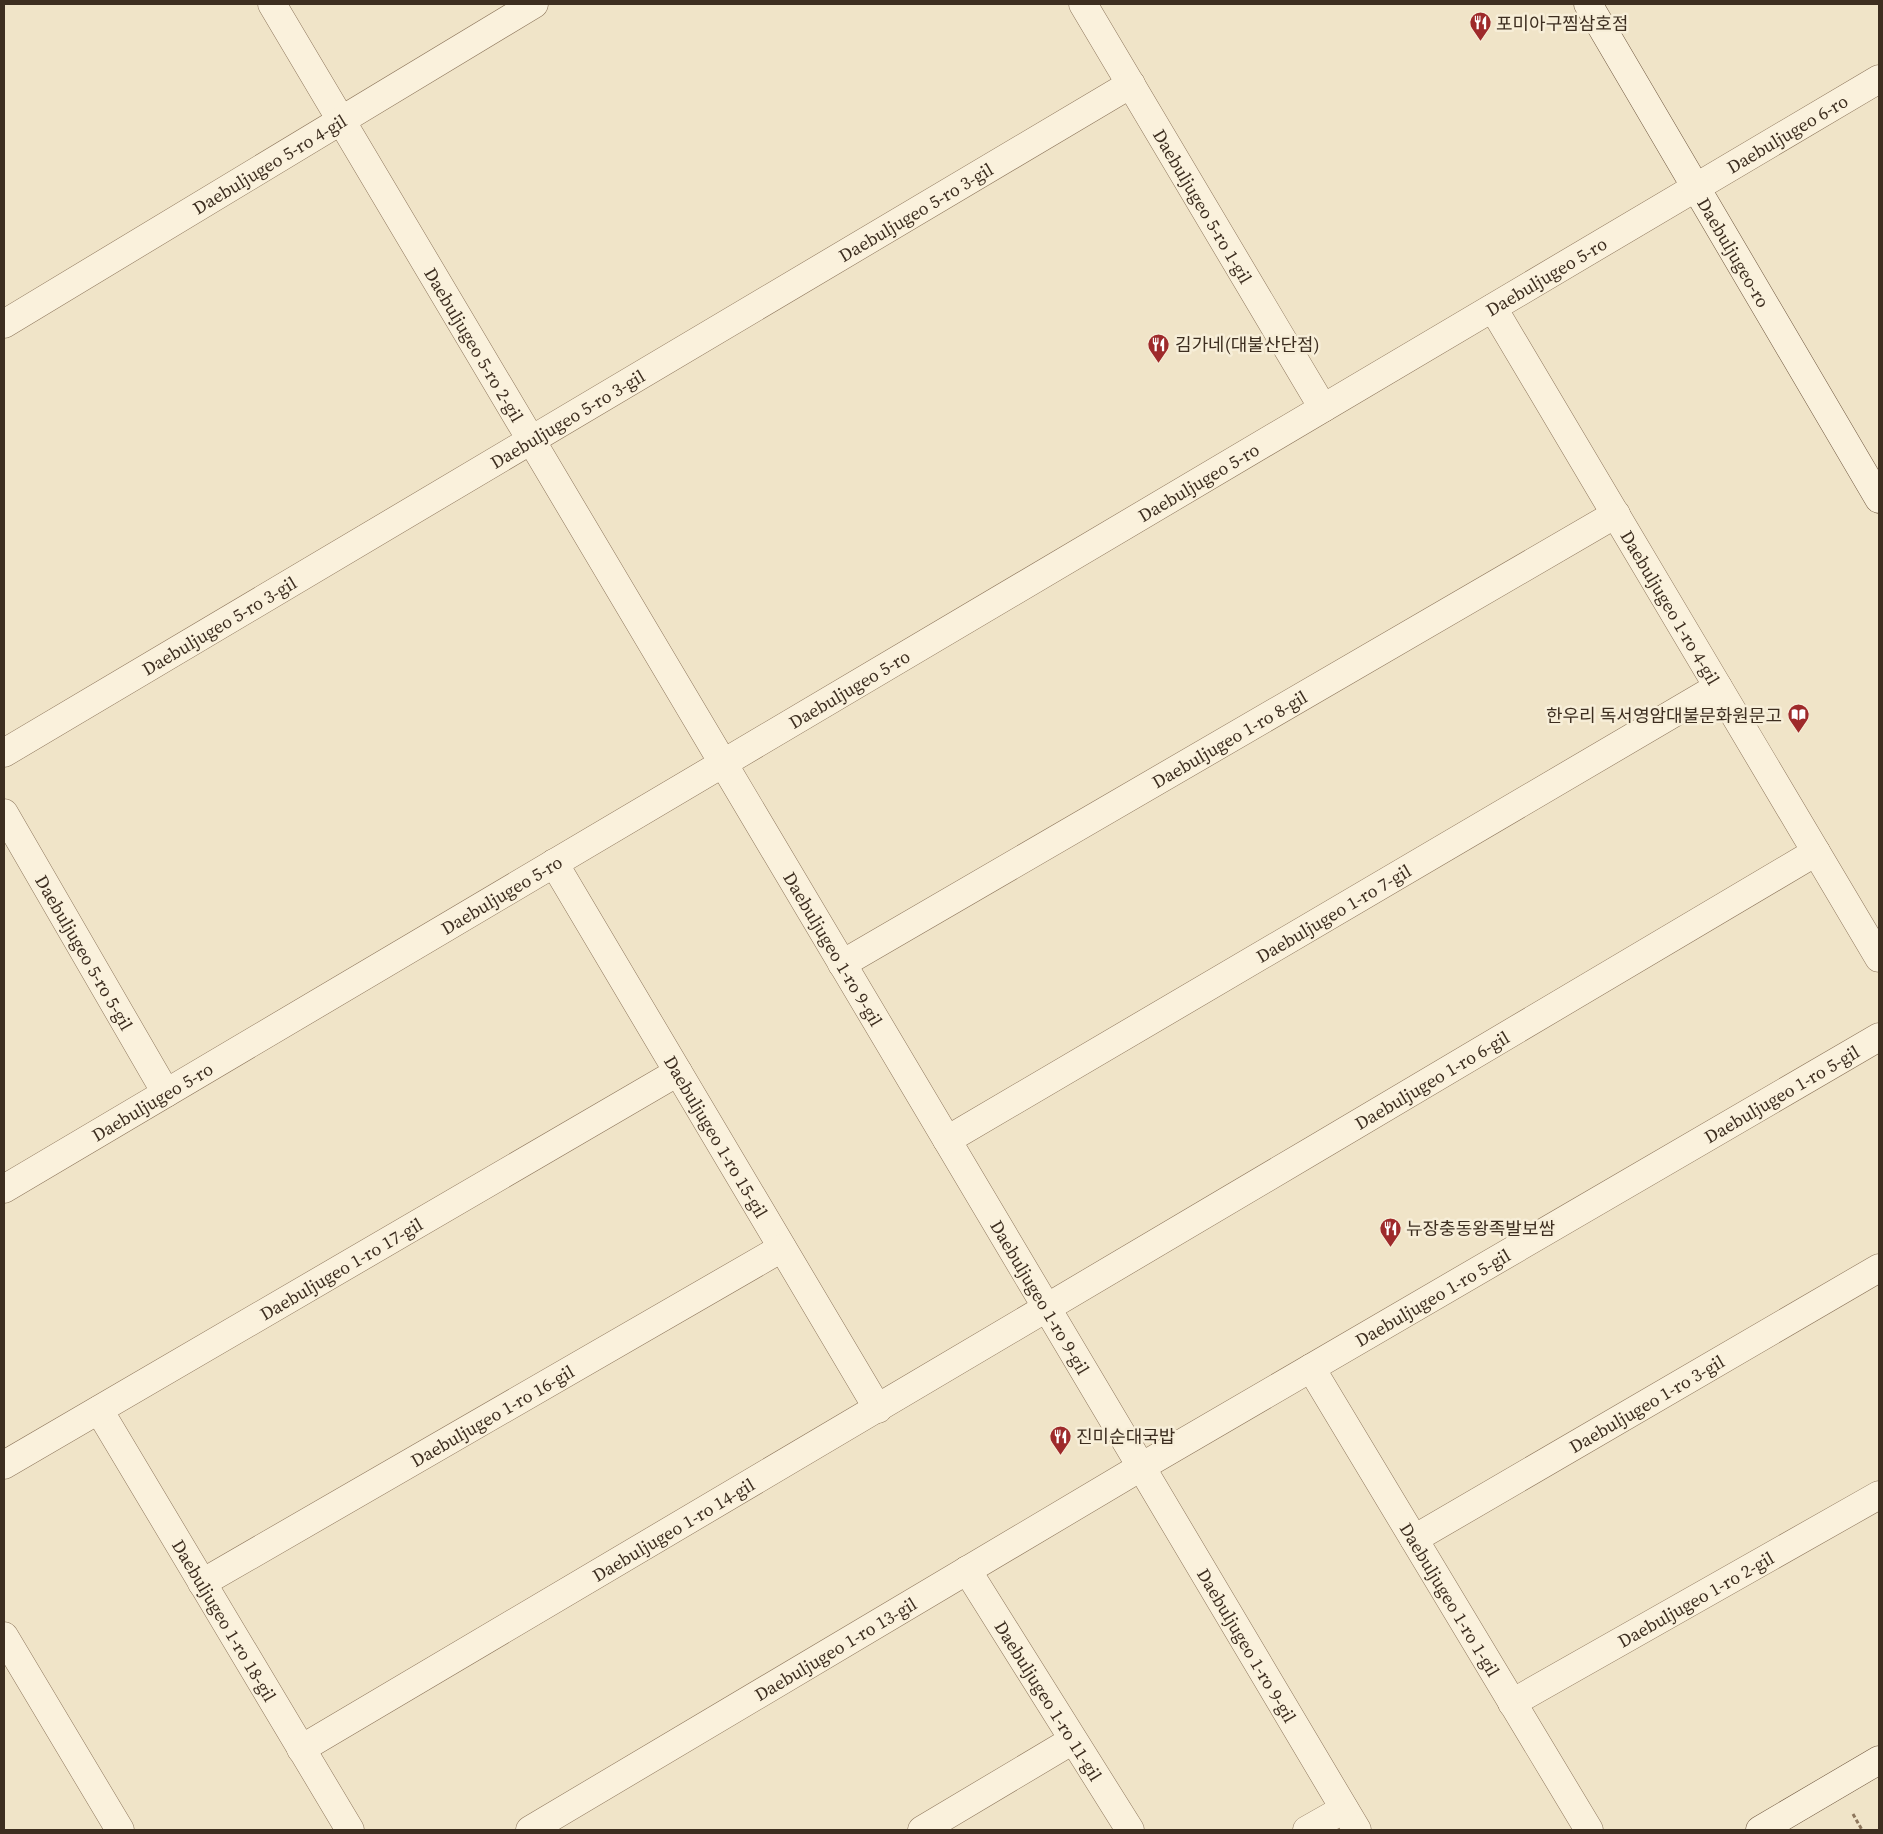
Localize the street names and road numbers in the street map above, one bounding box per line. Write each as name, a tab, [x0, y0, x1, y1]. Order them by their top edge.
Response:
street label: Daebuljugeo 6-ro	[1722, 88, 1852, 179]
street label: Daebuljugeo 5-ro 4-gil	[188, 108, 351, 220]
street label: Daebuljugeo 5-ro 1-gil	[1147, 124, 1259, 288]
street label: Daebuljugeo 5-ro 3-gil	[834, 156, 997, 268]
street label: Daebuljugeo-ro	[1692, 193, 1776, 312]
street label: Daebuljugeo 5-ro	[1481, 230, 1611, 322]
street label: Daebuljugeo 5-ro 2-gil	[419, 263, 530, 426]
street label: Daebuljugeo 5-ro 3-gil	[485, 363, 649, 474]
street label: Daebuljugeo 5-ro	[1133, 436, 1264, 528]
street label: Daebuljugeo 1-ro 4-gil	[1615, 525, 1726, 689]
street label: Daebuljugeo 5-ro 3-gil	[137, 570, 301, 681]
street label: Daebuljugeo 5-ro	[784, 643, 914, 734]
street label: Daebuljugeo 1-ro 8-gil	[1147, 684, 1312, 794]
street label: Daebuljugeo 5-ro	[436, 849, 567, 940]
street label: Daebuljugeo 1-ro 7-gil	[1251, 858, 1415, 968]
street label: Daebuljugeo 1-ro 9-gil	[778, 867, 889, 1031]
street label: Daebuljugeo 5-ro 5-gil	[30, 870, 139, 1035]
street label: Daebuljugeo 1-ro 6-gil	[1350, 1024, 1514, 1135]
street label: Daebuljugeo 1-ro 5-gil	[1699, 1039, 1864, 1149]
street label: Daebuljugeo 1-ro 15-gil	[658, 1051, 774, 1222]
street label: Daebuljugeo 5-ro	[87, 1056, 217, 1147]
street label: Daebuljugeo 1-ro 17-gil	[255, 1211, 427, 1326]
street label: Daebuljugeo 1-ro 9-gil	[985, 1215, 1096, 1379]
street label: Daebuljugeo 1-ro 5-gil	[1350, 1242, 1515, 1352]
street label: Daebuljugeo 1-ro 3-gil	[1564, 1349, 1729, 1459]
street label: Daebuljugeo 1-ro 16-gil	[406, 1358, 578, 1472]
street label: Daebuljugeo 1-ro 14-gil	[587, 1472, 759, 1587]
street label: Daebuljugeo 1-ro 1-gil	[1394, 1518, 1506, 1681]
street label: Daebuljugeo 1-ro 18-gil	[167, 1535, 283, 1706]
street label: Daebuljugeo 1-ro 2-gil	[1613, 1545, 1778, 1653]
street label: Daebuljugeo 1-ro 9-gil	[1192, 1563, 1303, 1727]
street label: Daebuljugeo 1-ro 13-gil	[749, 1591, 921, 1707]
street label: Daebuljugeo 1-ro 11-gil	[989, 1616, 1108, 1785]

